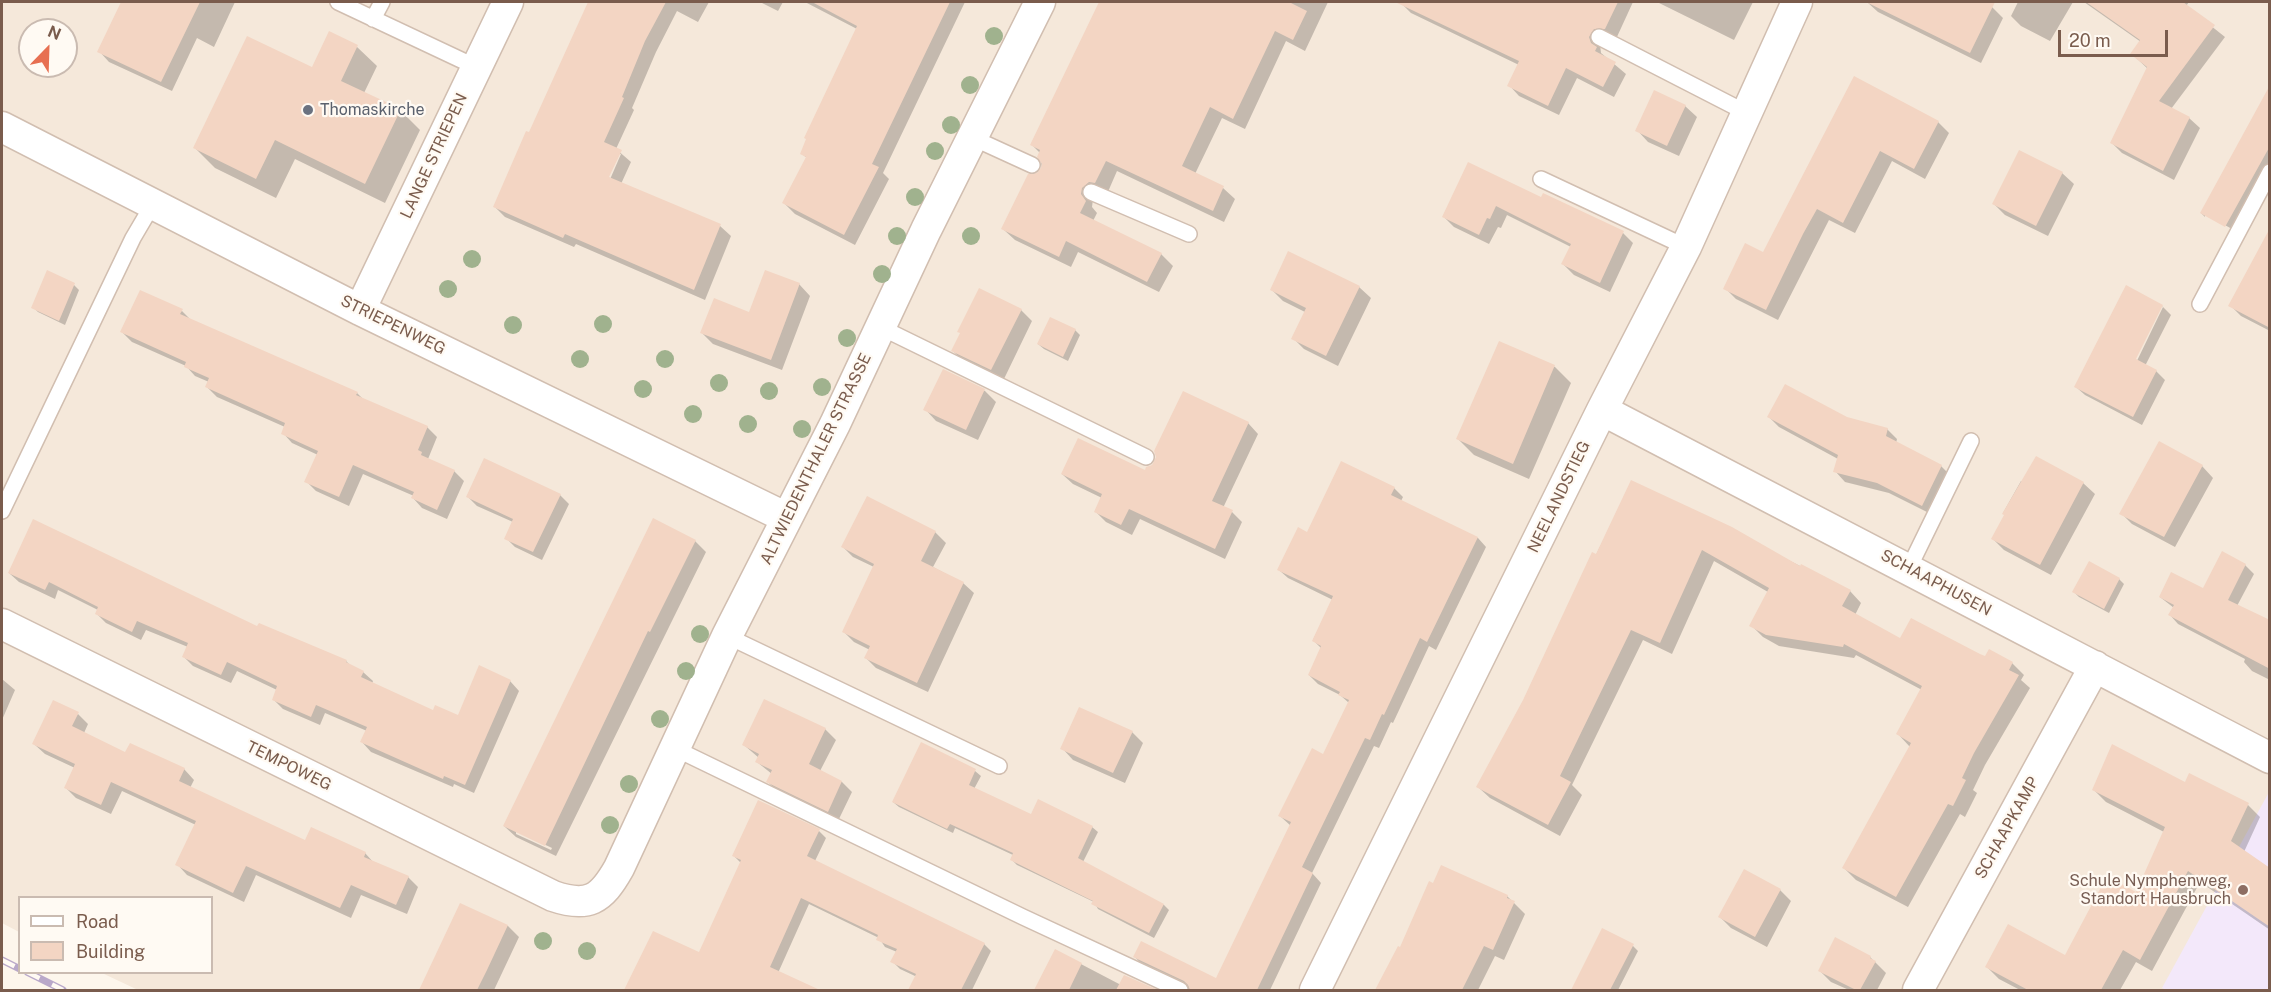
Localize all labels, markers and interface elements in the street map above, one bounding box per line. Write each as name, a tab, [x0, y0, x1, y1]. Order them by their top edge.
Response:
north arrow	[18, 18, 78, 78]
scale bar	[2061, 18, 2170, 56]
text: N	[45, 22, 64, 44]
text: 20 m	[2069, 30, 2111, 51]
street label: LANGE STRIEPEN	[397, 90, 471, 222]
place label: Thomaskirche	[320, 100, 424, 120]
marker: Thomaskirche	[301, 103, 315, 117]
street label: STRIEPENWEG	[337, 291, 449, 359]
street label: ALTWIEDENTHALER STRASSE	[756, 350, 876, 568]
street label: NEELANDSTIEG	[1524, 438, 1594, 556]
street label: SCHAAPHUSEN	[1877, 546, 1995, 620]
street label: TEMPOWEG	[243, 737, 335, 795]
street label: SCHAAPKAMP	[1971, 774, 2043, 882]
place label: Schule Nymphenweg, Standort Hausbruch	[2069, 871, 2231, 909]
marker: Schule Nymphenweg, Standort Hausbruch	[2236, 883, 2250, 897]
legend	[18, 896, 213, 974]
text: Road	[76, 911, 119, 932]
text: Building	[76, 941, 145, 962]

